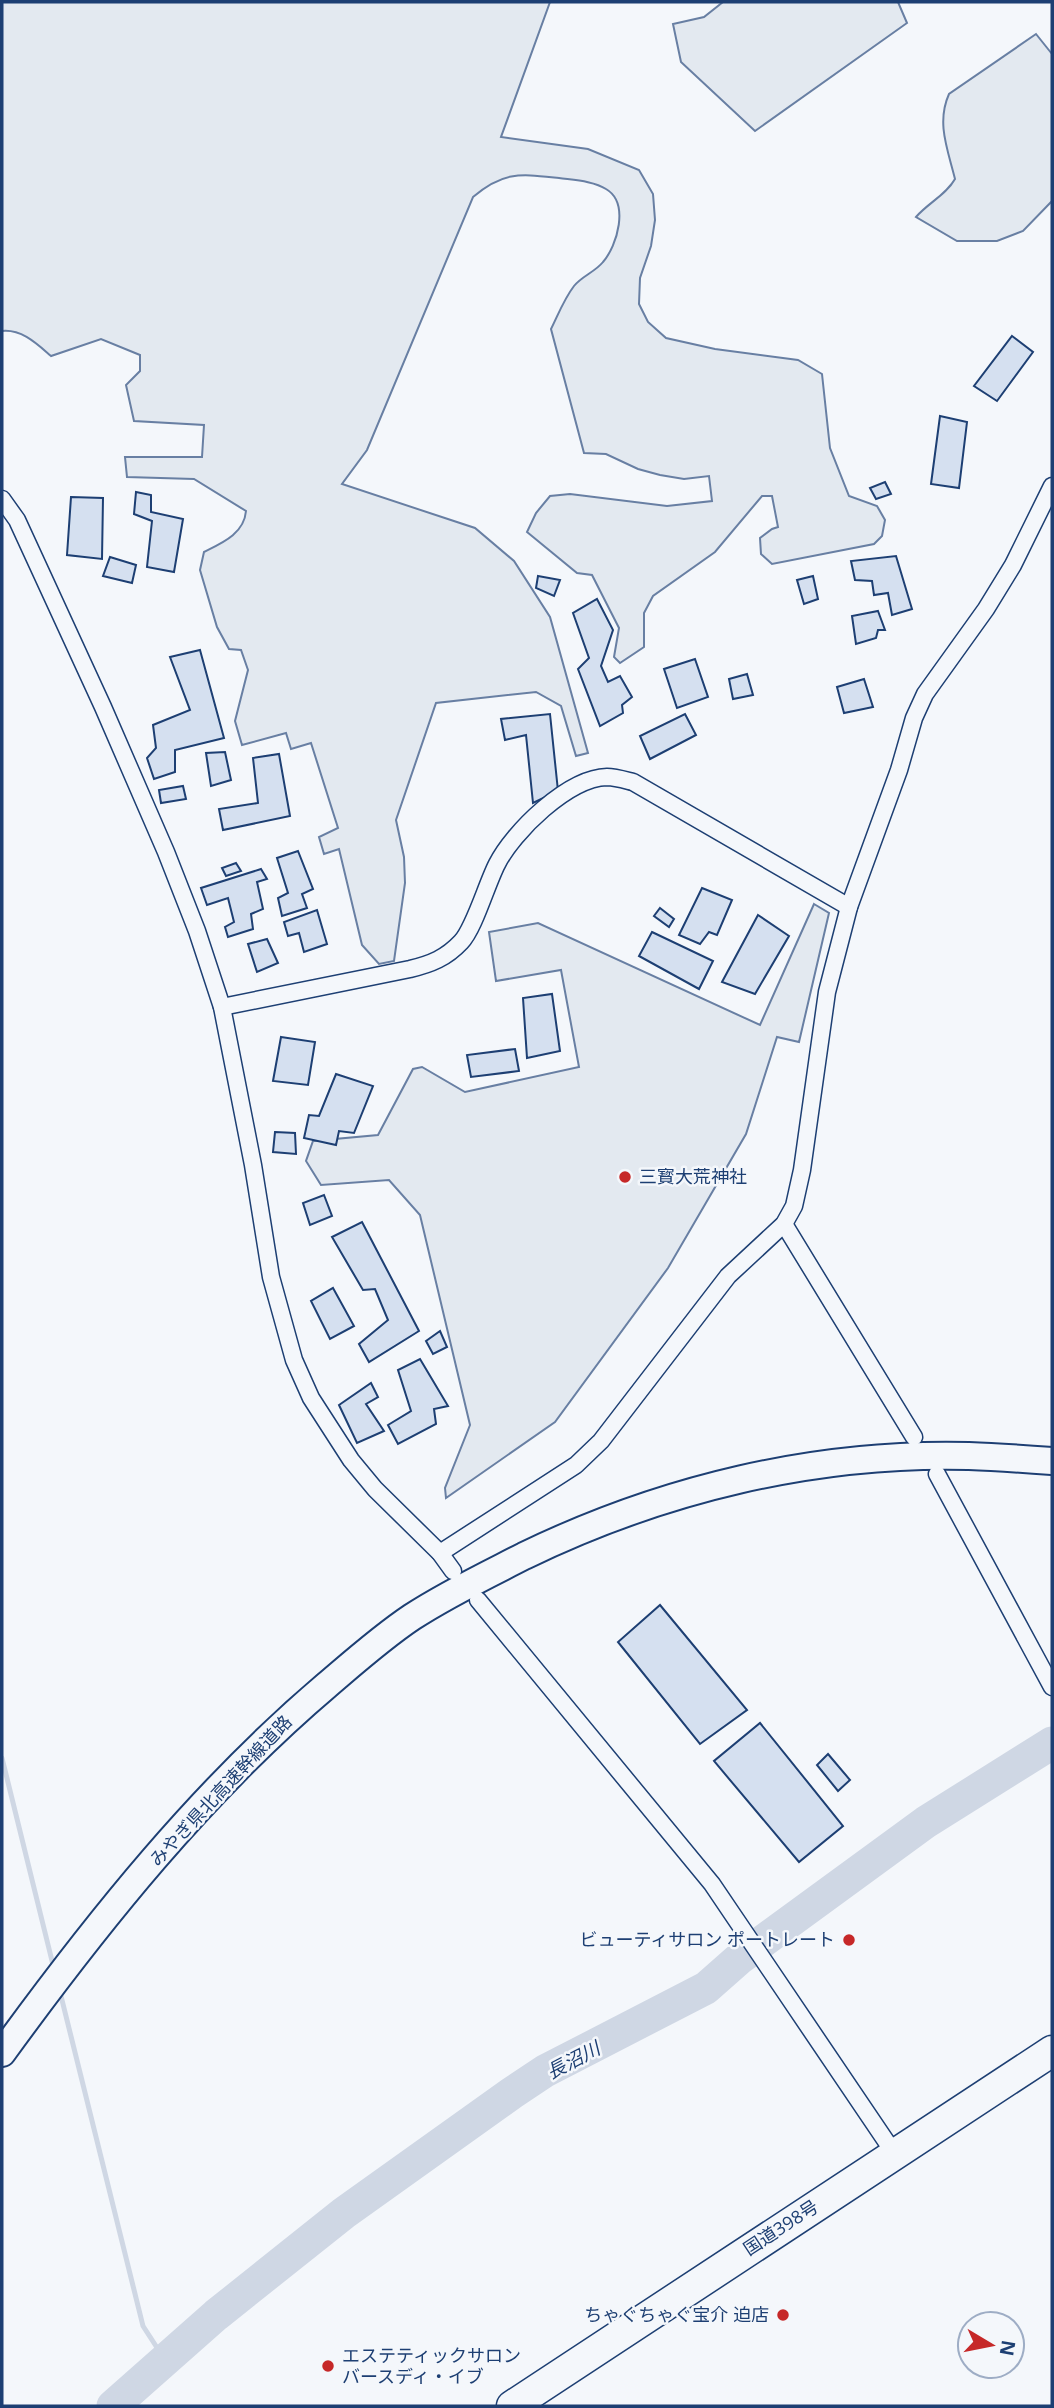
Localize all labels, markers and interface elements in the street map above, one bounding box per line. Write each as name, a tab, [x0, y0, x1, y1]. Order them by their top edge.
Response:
place label: 三寳大荒神社	[639, 1164, 747, 1188]
marker: 三寳大荒神社	[617, 1169, 633, 1185]
street label: みやぎ県北高速幹線道路	[144, 1710, 297, 1871]
place label: ビューティサロン ポートレート	[579, 1927, 835, 1951]
marker: ビューティサロン ポートレート	[841, 1932, 857, 1948]
water label: 長沼川	[542, 2034, 606, 2085]
street label: 国道398号	[738, 2194, 823, 2260]
place label: ちゃぐちゃぐ宝介 迫店	[584, 2302, 769, 2326]
marker: ちゃぐちゃぐ宝介 迫店	[775, 2307, 791, 2323]
north arrow	[956, 2310, 1026, 2380]
text: N	[994, 2338, 1022, 2358]
place label: エステティックサロン バースディ・イブ	[342, 2343, 521, 2388]
marker: エステティックサロン バースディ・イブ	[320, 2358, 336, 2374]

